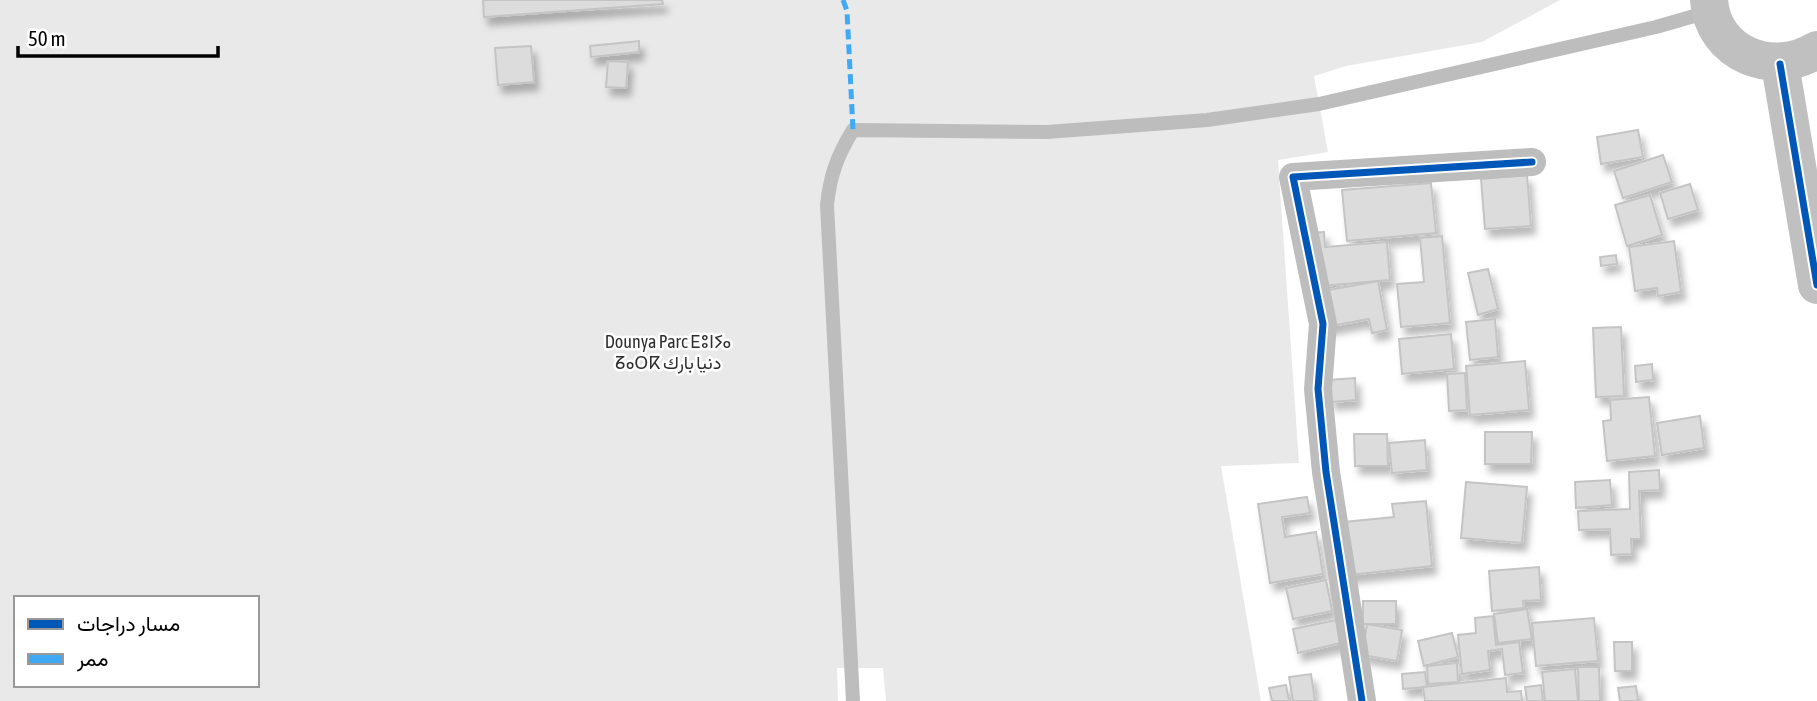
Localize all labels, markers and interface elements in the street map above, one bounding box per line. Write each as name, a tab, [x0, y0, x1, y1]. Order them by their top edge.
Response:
scale bar	[18, 14, 217, 58]
text: 50 m	[28, 26, 66, 50]
park label: Dounya Parc ⴹⵓⵏⵢⴰ ⵒⴰⵔⴽ دنيا بارك	[605, 331, 731, 374]
legend	[14, 596, 259, 687]
text: مسار دراجات	[77, 611, 180, 637]
text: ممر	[76, 646, 108, 672]

